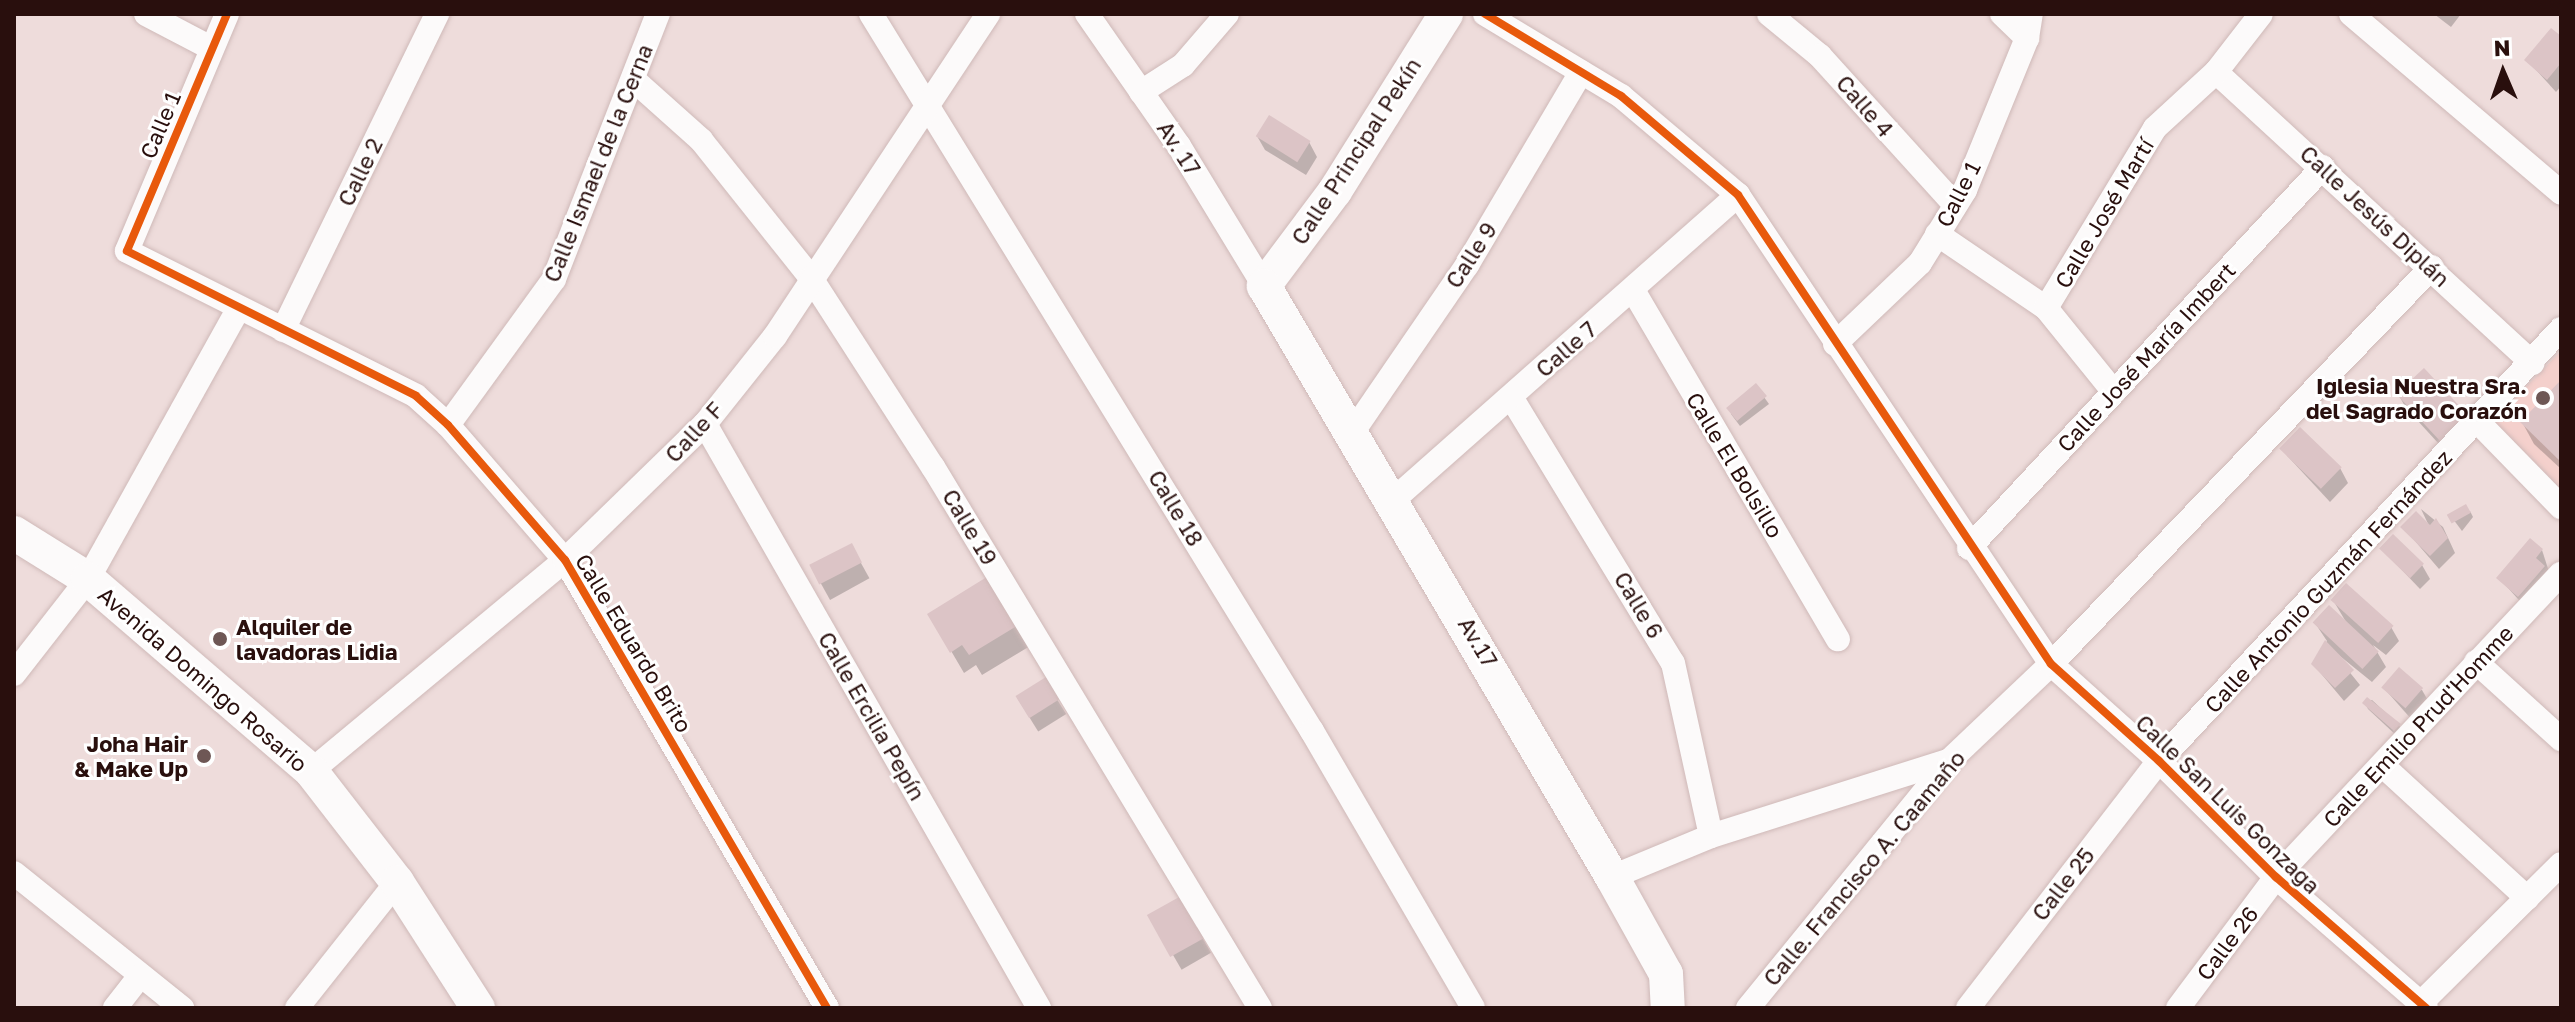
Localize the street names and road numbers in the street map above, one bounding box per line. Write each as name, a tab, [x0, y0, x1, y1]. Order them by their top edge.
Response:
street label: Calle Ismael de la Cerna	[538, 40, 658, 286]
street label: Calle Principal Pekín	[1286, 53, 1426, 249]
street label: Calle 4	[1831, 70, 1899, 142]
street label: Calle 1	[134, 88, 186, 162]
street label: Av. 17	[1152, 116, 1206, 180]
street label: Calle José Martí	[2049, 133, 2159, 293]
street label: Calle 2	[332, 134, 388, 210]
street label: Calle Jesús Diplán	[2295, 140, 2455, 292]
street label: Calle 1	[1930, 157, 1986, 231]
street label: Calle 9	[1440, 217, 1502, 293]
street label: Calle José María Imbert	[2051, 257, 2241, 457]
street label: Calle 7	[1530, 316, 1602, 382]
street label: Calle El Bolsillo	[1681, 387, 1789, 543]
street label: Calle F	[660, 396, 728, 468]
street label: Calle Antonio Guzmán Fernández	[2199, 444, 2457, 718]
street label: Calle 18	[1143, 465, 1209, 551]
street label: Calle 19	[937, 484, 1003, 570]
street label: Calle Eduardo Brito	[570, 549, 698, 737]
street label: Calle 6	[1609, 567, 1669, 643]
street label: Avenida Domingo Rosario	[93, 581, 313, 777]
street label: Av.17	[1453, 612, 1503, 672]
street label: Calle Emilio Prud'Homme	[2318, 620, 2518, 832]
street label: Calle Ercilia Pepín	[813, 627, 931, 805]
street label: Calle San Luis Gonzaga	[2131, 709, 2325, 899]
street label: Calle. Francisco A. Caamaño	[1758, 745, 1970, 991]
street label: Calle 25	[2026, 842, 2100, 926]
street label: Calle 26	[2191, 901, 2263, 985]

